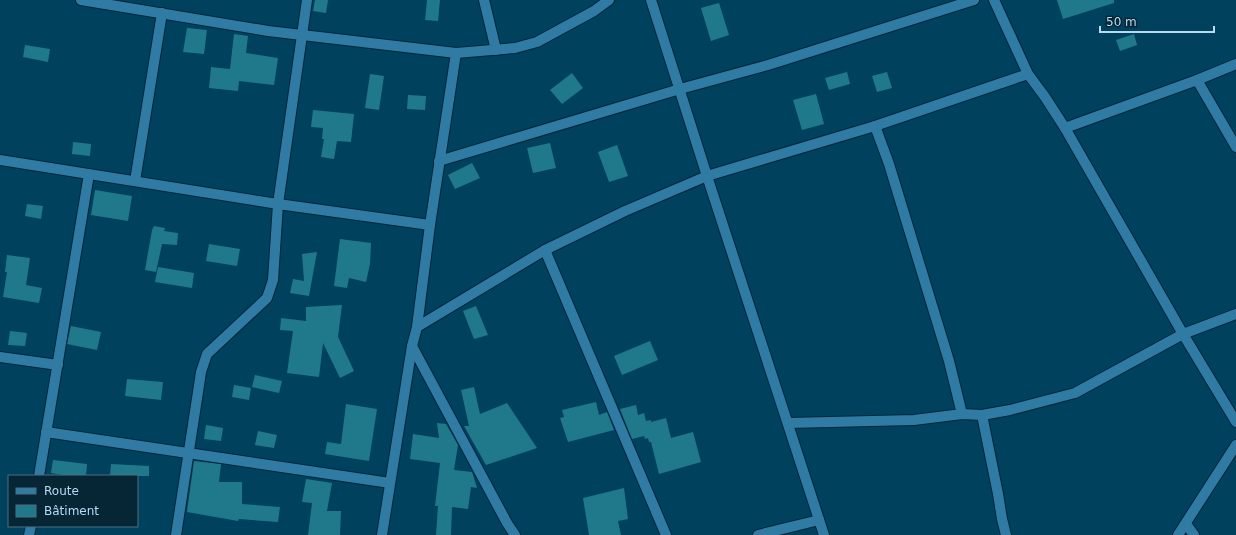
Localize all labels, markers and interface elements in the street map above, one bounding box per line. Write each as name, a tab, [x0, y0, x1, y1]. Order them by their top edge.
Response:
scale bar	[1100, 8, 1214, 34]
text: 50 m	[1106, 15, 1137, 29]
legend	[8, 475, 138, 527]
text: Route	[44, 484, 79, 498]
text: Bâtiment	[44, 504, 99, 518]

